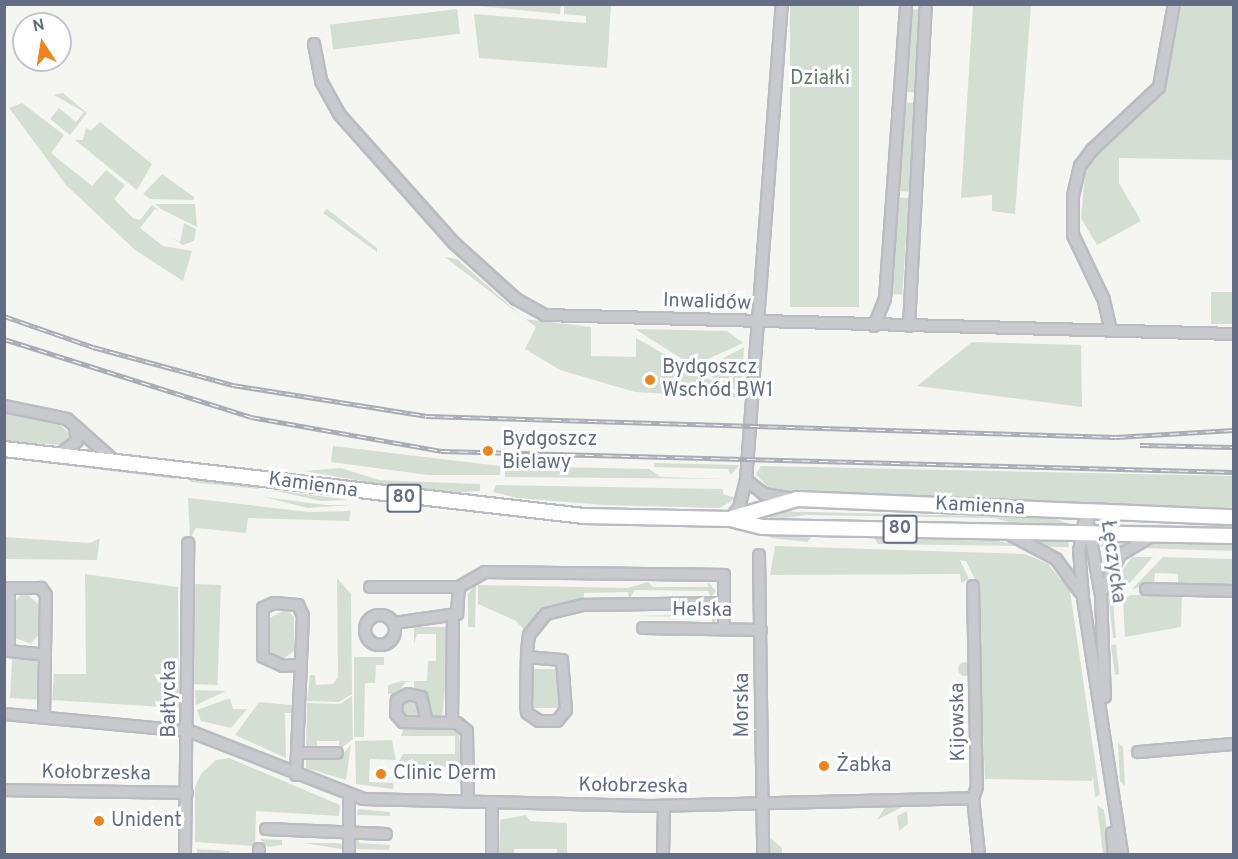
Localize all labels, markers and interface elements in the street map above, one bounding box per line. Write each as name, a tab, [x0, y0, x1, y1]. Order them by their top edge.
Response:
north arrow	[12, 12, 72, 72]
text: N	[31, 15, 46, 37]
park label: Działki	[790, 67, 850, 91]
street label: Inwalidów	[662, 289, 752, 317]
place label: Bydgoszcz Wschód BW1	[662, 356, 773, 403]
marker: Bydgoszcz Wschód BW1	[643, 373, 657, 387]
place label: Bydgoszcz Bielawy	[502, 428, 597, 475]
marker: Bydgoszcz Bielawy	[479, 442, 497, 460]
street label: Kamienna	[267, 468, 359, 504]
road number: 80	[386, 483, 422, 513]
street label: Kamienna	[934, 493, 1026, 521]
road number: 80	[882, 514, 918, 544]
street label: Łęczycka	[1094, 519, 1130, 605]
street label: Helska	[672, 598, 732, 624]
street label: Bałtycka	[158, 660, 182, 738]
street label: Morska	[731, 673, 755, 737]
street label: Kijowska	[946, 682, 972, 762]
place label: Żabka	[836, 754, 891, 778]
marker: Żabka	[817, 759, 831, 773]
street label: Kołobrzeska	[41, 761, 151, 787]
place label: Clinic Derm	[393, 762, 496, 786]
marker: Clinic Derm	[374, 767, 388, 781]
street label: Kołobrzeska	[578, 774, 688, 800]
place label: Unident	[111, 809, 182, 833]
marker: Unident	[92, 814, 106, 828]

